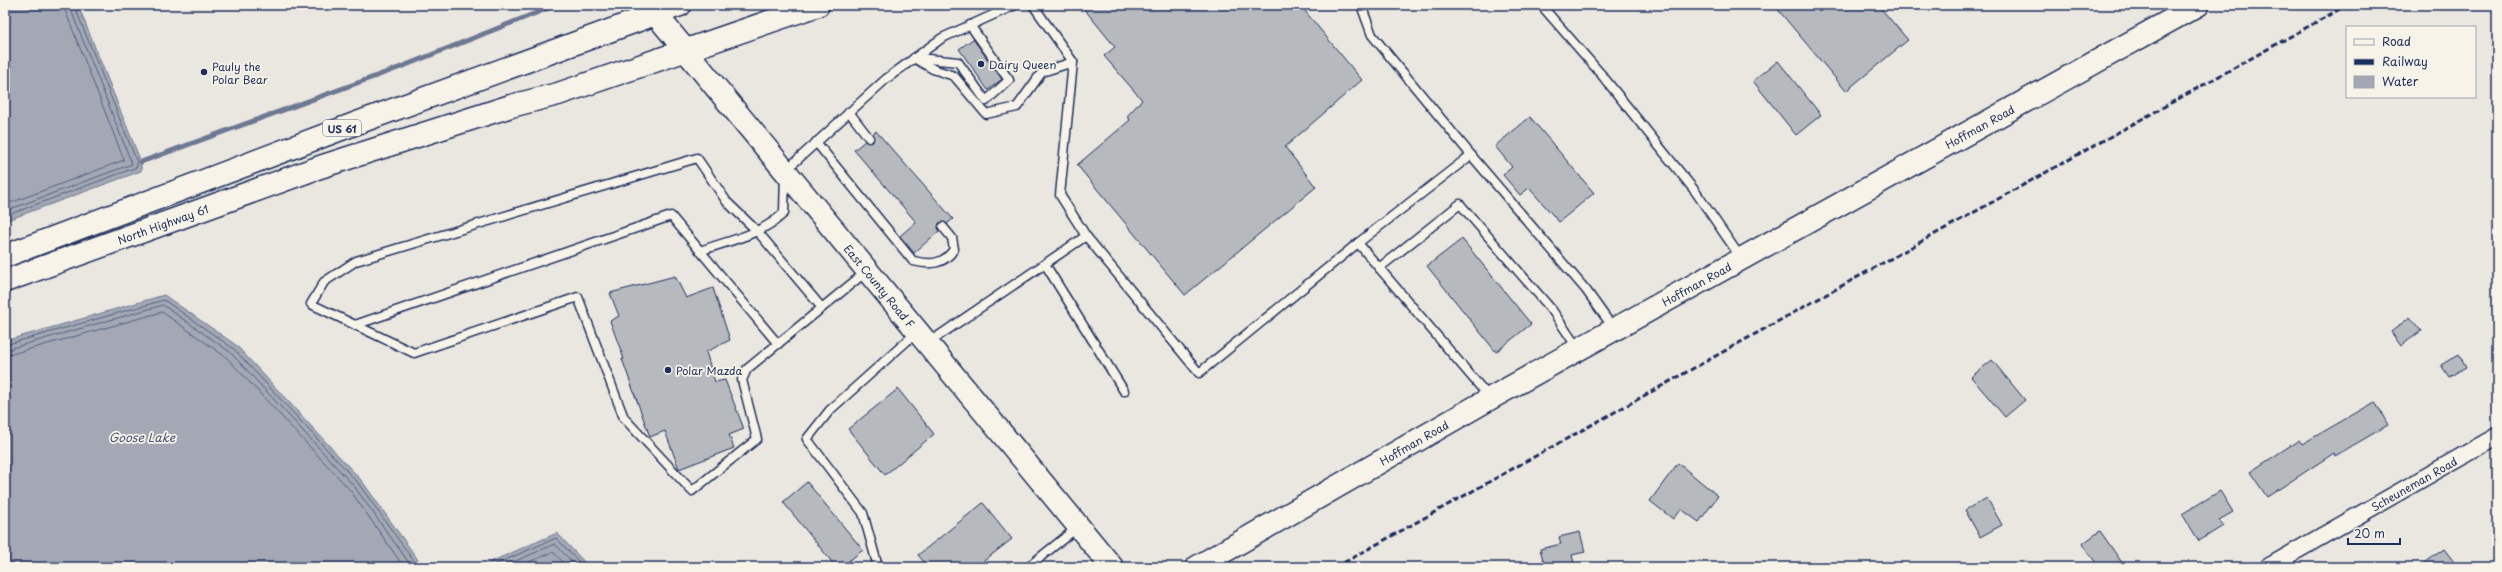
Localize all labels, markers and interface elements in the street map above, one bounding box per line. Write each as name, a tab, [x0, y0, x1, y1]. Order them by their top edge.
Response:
legend	[2346, 26, 2476, 98]
text: Road	[2382, 32, 2411, 50]
text: Railway	[2382, 52, 2428, 70]
place label: Dairy Queen	[989, 56, 1056, 73]
place label: Pauly the Polar Bear	[212, 58, 268, 88]
marker: Dairy Queen	[976, 59, 986, 69]
marker: Pauly the Polar Bear	[199, 67, 209, 77]
text: Water	[2382, 72, 2419, 90]
street label: Hoffman Road	[1942, 100, 2017, 153]
road number: US 61	[323, 120, 361, 136]
street label: North Highway 61	[115, 199, 211, 248]
street label: East County Road F	[840, 240, 919, 331]
street label: Hoffman Road	[1658, 258, 1734, 310]
place label: Polar Mazda	[676, 362, 742, 379]
marker: Polar Mazda	[663, 365, 673, 375]
street label: Hoffman Road	[1376, 416, 1451, 469]
water label: Goose Lake	[109, 428, 176, 446]
street label: Scheuneman Road	[2368, 452, 2460, 515]
scale bar	[2348, 520, 2400, 546]
text: 20 m	[2354, 524, 2385, 542]

